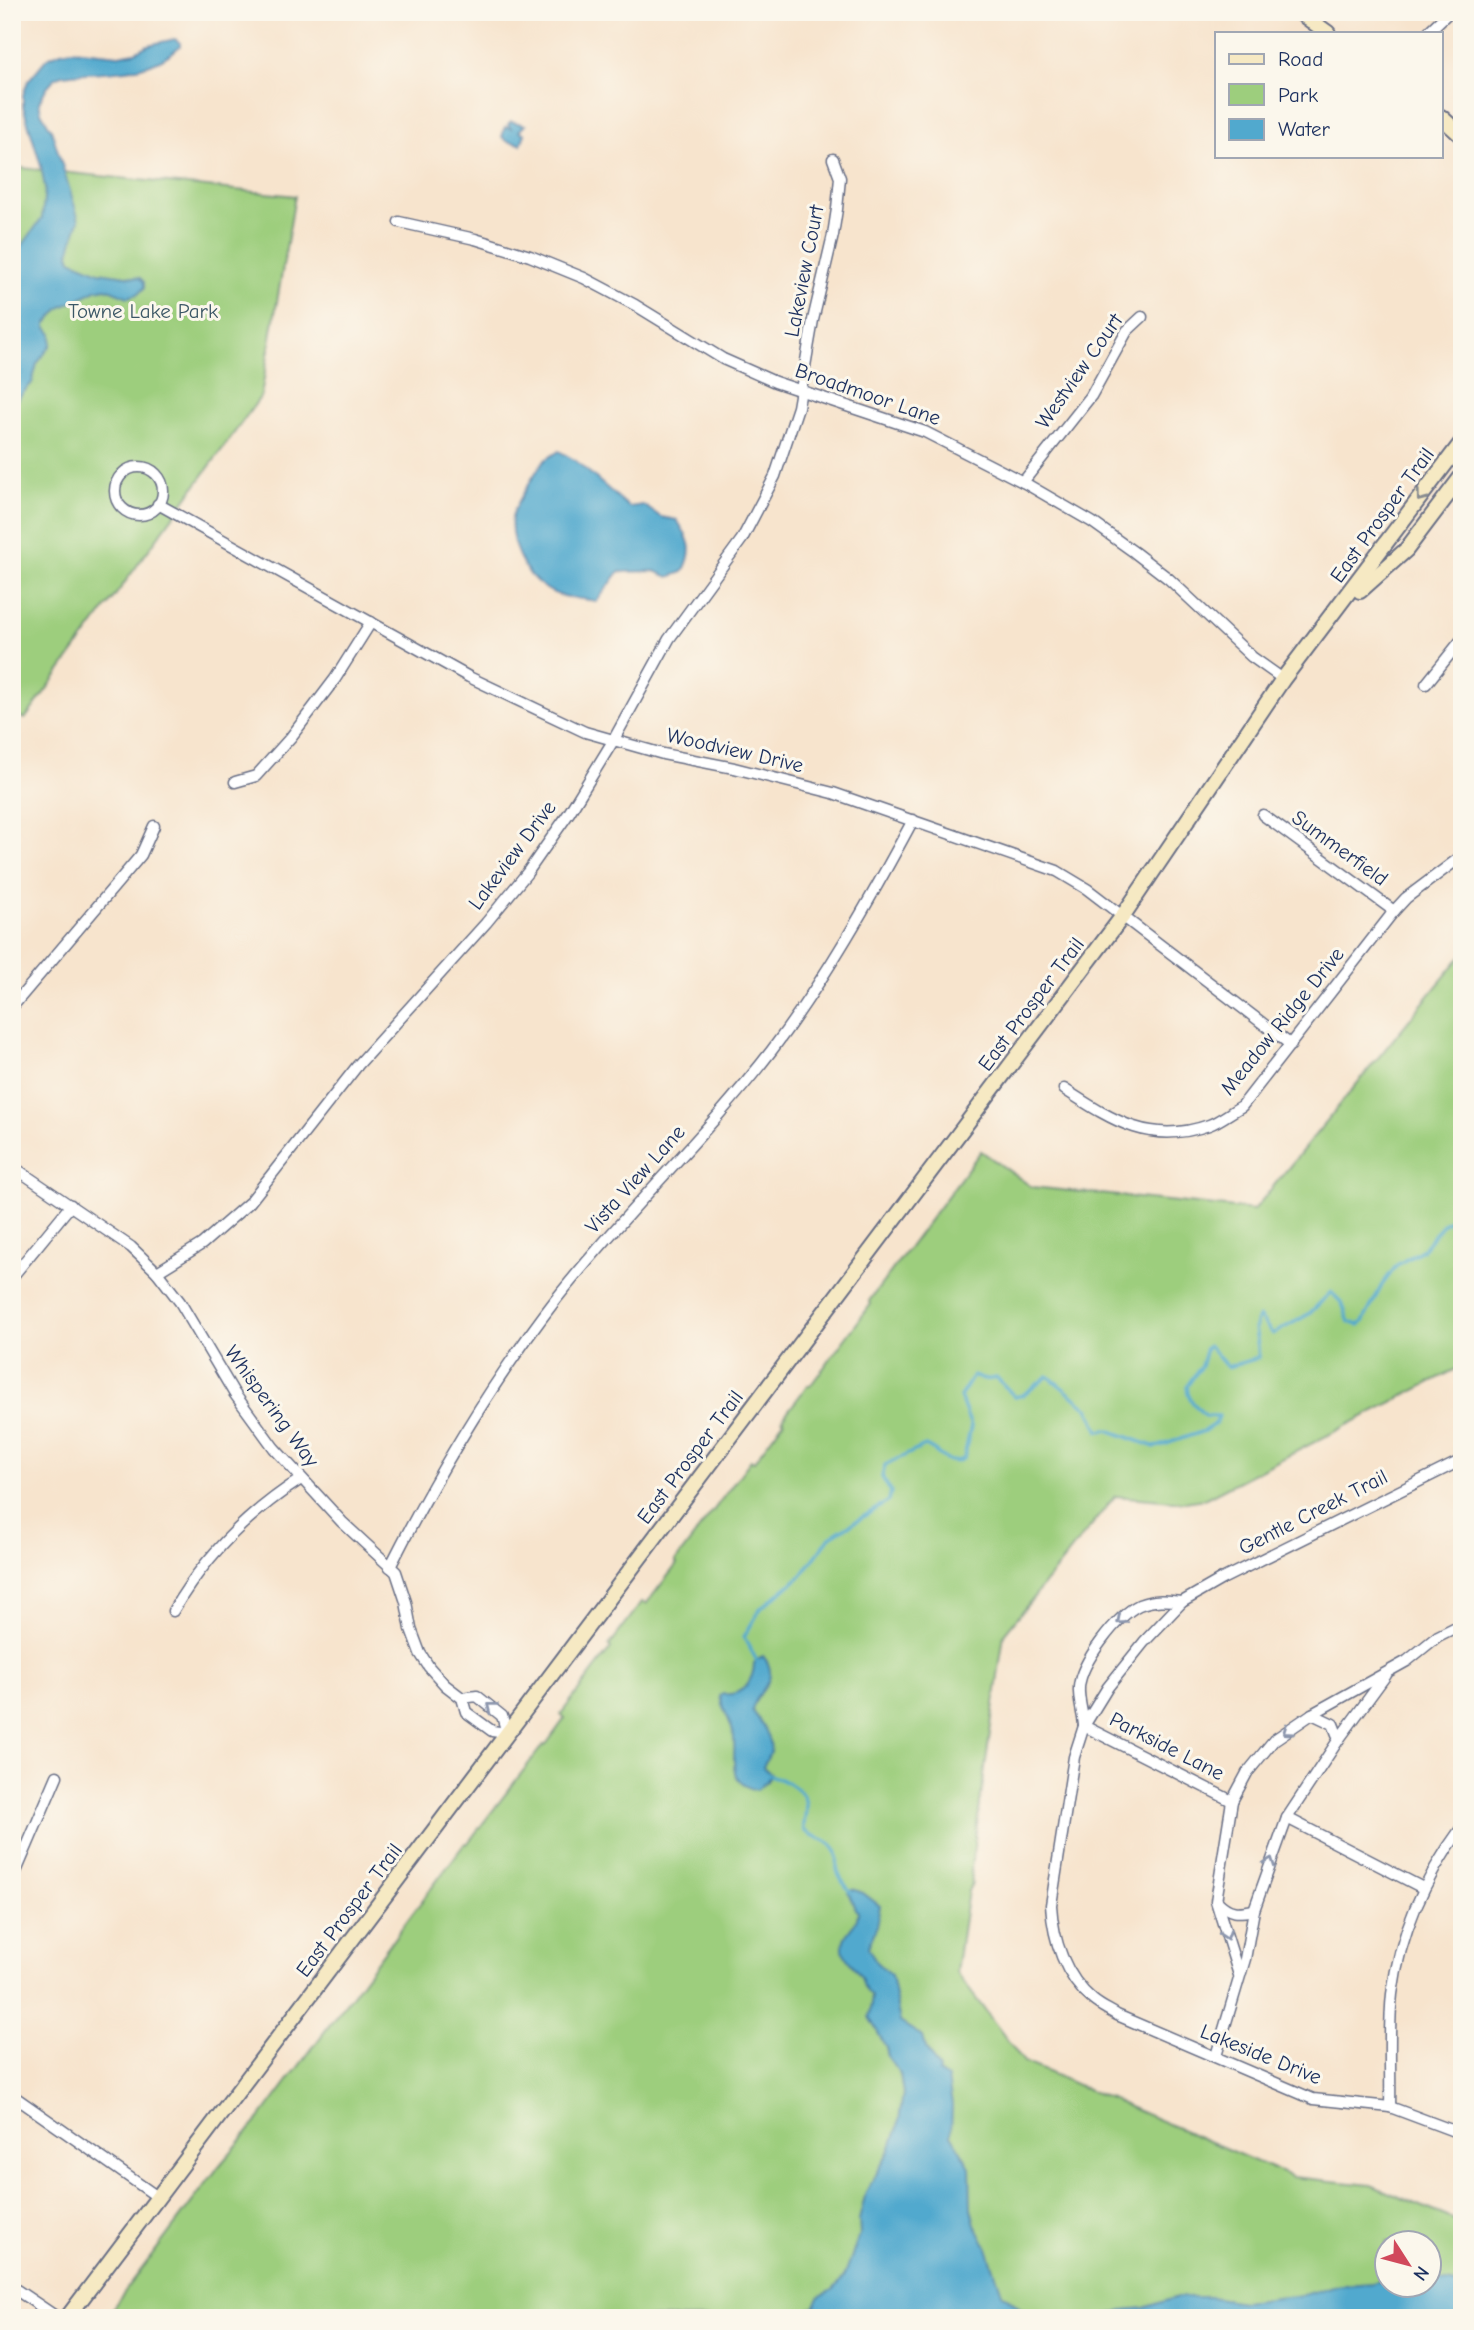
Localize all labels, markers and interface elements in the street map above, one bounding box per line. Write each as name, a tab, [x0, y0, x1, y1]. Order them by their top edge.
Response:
legend	[1215, 32, 1442, 158]
text: Road	[1278, 47, 1323, 71]
text: Park	[1278, 83, 1318, 107]
text: Water	[1278, 117, 1331, 141]
street label: Lakeview Court	[779, 202, 829, 339]
park label: Towne Lake Park	[68, 299, 218, 323]
street label: Westview Court	[1031, 308, 1128, 433]
street label: Broadmoor Lane	[792, 358, 944, 430]
street label: East Prosper Trail	[1325, 443, 1439, 587]
one-way arrow	[1417, 489, 1429, 502]
street label: Woodview Drive	[664, 723, 806, 777]
street label: Lakeview Drive	[463, 796, 561, 914]
street label: Summerfield	[1287, 805, 1393, 891]
street label: East Prosper Trail	[973, 933, 1089, 1075]
street label: Meadow Ridge Drive	[1215, 942, 1349, 1100]
street label: Vista View Lane	[580, 1120, 690, 1238]
street label: Whispering Way	[220, 1340, 325, 1472]
street label: East Prosper Trail	[632, 1386, 748, 1528]
street label: Gentle Creek Trail	[1235, 1464, 1391, 1560]
one-way arrow	[1116, 1612, 1129, 1625]
one-way arrow	[486, 1702, 499, 1715]
street label: Parkside Lane	[1106, 1707, 1228, 1785]
one-way arrow	[1282, 1723, 1295, 1735]
street label: East Prosper Trail	[291, 1839, 407, 1981]
one-way arrow	[1262, 1857, 1276, 1869]
one-way arrow	[1218, 1929, 1233, 1941]
street label: Lakeside Drive	[1197, 2019, 1325, 2089]
north arrow	[1372, 2228, 1442, 2298]
text: N	[1408, 2262, 1433, 2285]

